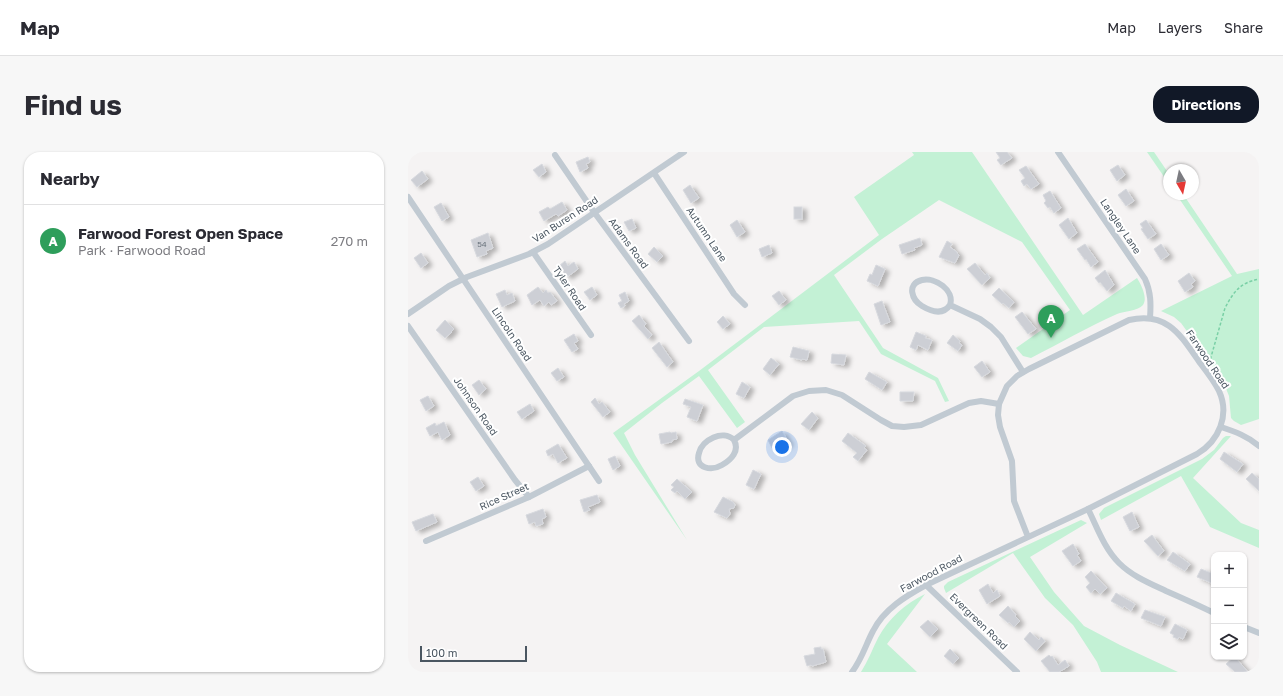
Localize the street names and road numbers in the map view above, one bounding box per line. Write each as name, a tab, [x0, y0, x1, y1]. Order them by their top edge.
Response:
street label: Van Buren Road	[530, 193, 600, 245]
street label: Langley Lane	[1098, 196, 1144, 256]
street label: Autumn Lane	[684, 204, 730, 264]
street label: Adams Road	[607, 215, 651, 271]
street label: Tyler Road	[551, 264, 589, 312]
street label: Lincoln Road	[490, 305, 534, 363]
street label: Farwood Road	[1184, 327, 1232, 391]
street label: Johnson Road	[451, 375, 501, 437]
street label: Rice Street	[477, 480, 531, 512]
street label: Farwood Road	[898, 552, 964, 594]
street label: Evergreen Road	[948, 590, 1010, 652]

